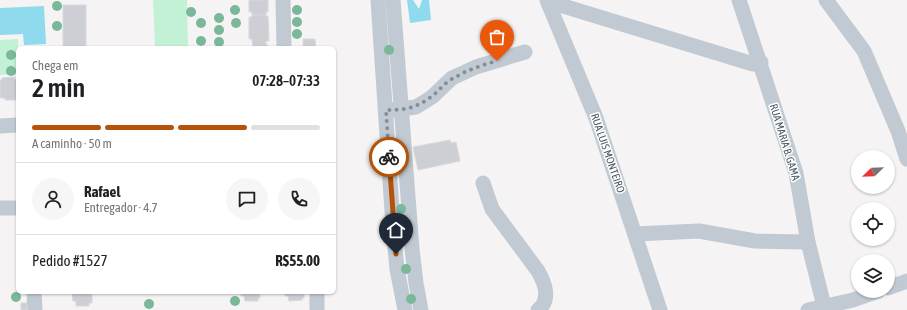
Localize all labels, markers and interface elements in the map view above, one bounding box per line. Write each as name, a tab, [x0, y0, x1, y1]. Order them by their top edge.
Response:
pin	[480, 20, 514, 61]
icon: bag	[486, 26, 508, 48]
text: Chega em	[32, 58, 78, 73]
text: 07:28–07:33	[252, 72, 320, 89]
text: 2 min	[32, 73, 85, 103]
street label: RUA MARIA B. GAMA	[768, 102, 803, 182]
street label: RUA LUIS MONTEIRO	[589, 112, 627, 194]
text: A caminho · 50 m	[32, 136, 112, 151]
courier	[369, 137, 409, 177]
icon: bike	[378, 146, 400, 168]
north arrow	[851, 150, 895, 194]
map controls	[851, 150, 895, 298]
button: person	[32, 178, 74, 220]
button: chat	[226, 178, 268, 220]
button: phone	[278, 178, 320, 220]
text: Rafael	[84, 183, 120, 200]
text: Entregador · 4.7	[84, 200, 158, 215]
button: locate	[851, 202, 895, 246]
pin	[379, 213, 413, 254]
icon: home	[385, 219, 407, 241]
text: Pedido #1527	[32, 252, 108, 269]
text: R$55.00	[275, 252, 320, 269]
button: layers	[851, 254, 895, 298]

